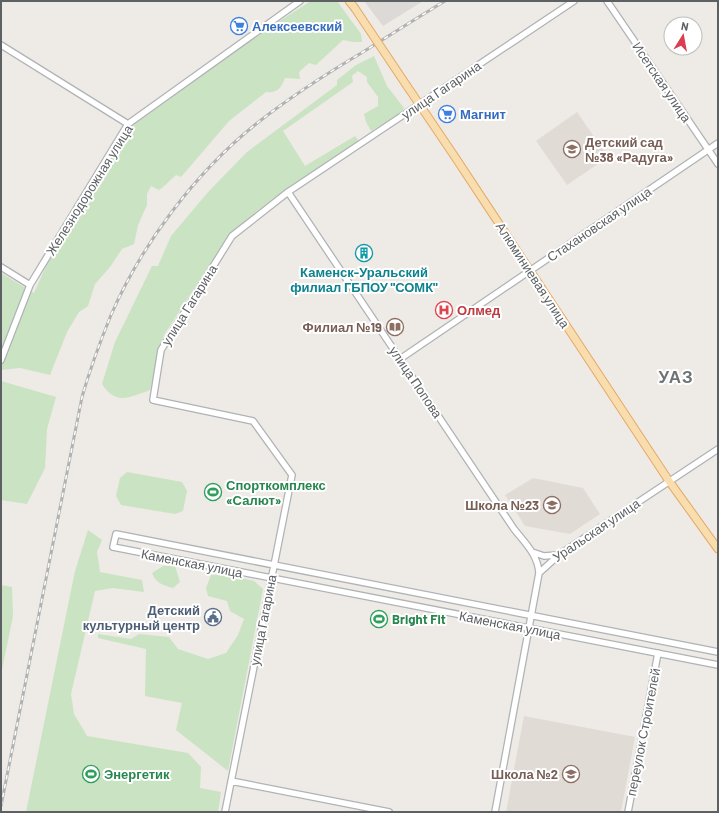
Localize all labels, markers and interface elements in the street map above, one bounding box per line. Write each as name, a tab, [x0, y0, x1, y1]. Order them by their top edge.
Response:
supermarket icon: Алексеевский	[229, 16, 249, 36]
north arrow	[663, 16, 703, 56]
place label: Алексеевский	[252, 18, 342, 34]
text: N	[680, 19, 690, 33]
street label: Исетская улица	[629, 39, 695, 126]
street label: улица Гагарина	[398, 57, 484, 122]
supermarket icon: Магнит	[437, 104, 457, 124]
place label: Магнит	[460, 106, 506, 122]
street label: Железнодорожная улица	[42, 121, 136, 258]
place label: Детский сад №38 «Радуга»	[585, 134, 673, 165]
school or university icon: Детский сад №38 «Радуга»	[562, 139, 582, 159]
street label: Стахановская улица	[544, 183, 655, 265]
street label: Алюминиевая улица	[493, 219, 574, 332]
building icon: Каменск-Уральский филиал ГБПОУ "СОМК"	[354, 243, 374, 263]
street label: улица Гагарина	[158, 261, 221, 348]
place label: Каменск-Уральский филиал ГБПОУ "СОМК"	[290, 264, 438, 295]
hospital icon: Олмед	[434, 300, 454, 320]
place label: Олмед	[457, 302, 501, 318]
library icon: Филиал №19	[385, 317, 405, 337]
place label: Филиал №19	[303, 319, 382, 335]
street label: улица Попова	[386, 343, 446, 422]
district label: УАЗ	[658, 366, 694, 386]
place label: Спорткомплекс «Салют»	[226, 477, 326, 508]
sports icon: Спорткомплекс «Салют»	[203, 482, 223, 502]
school or university icon: Школа №23	[542, 495, 562, 515]
street label: Уральская улица	[549, 495, 643, 565]
place label: Школа №23	[465, 497, 539, 513]
street label: Каменская улица	[140, 545, 245, 581]
street label: улица Гагарина	[246, 572, 280, 667]
place label: Детский культурный центр	[83, 602, 200, 633]
public building icon: Детский культурный центр	[203, 607, 223, 627]
street label: Каменская улица	[458, 607, 563, 643]
sports icon: Bright Fit	[369, 609, 389, 629]
place label: Bright Fit	[392, 611, 446, 627]
street label: переулок Строителей	[623, 667, 663, 797]
sports icon: Энергетик	[81, 764, 101, 784]
school or university icon: Школа №2	[561, 764, 581, 784]
place label: Энергетик	[104, 766, 170, 782]
place label: Школа №2	[491, 766, 558, 782]

